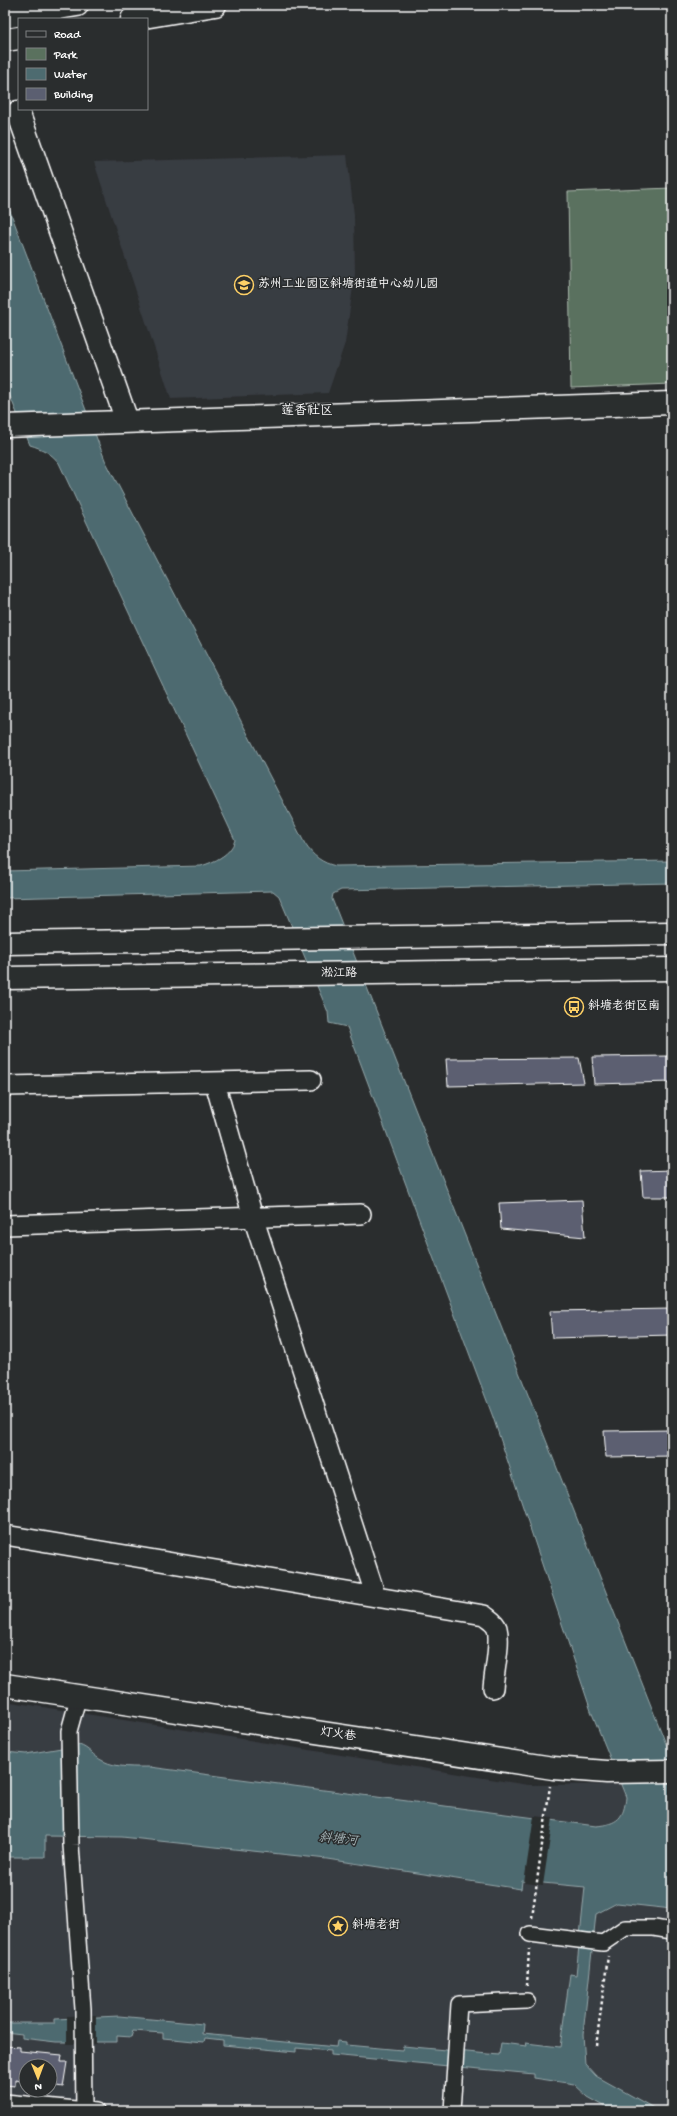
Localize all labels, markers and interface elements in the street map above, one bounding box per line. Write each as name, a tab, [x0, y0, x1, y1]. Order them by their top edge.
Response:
legend	[18, 18, 148, 110]
text: Road	[54, 29, 81, 43]
text: Park	[53, 49, 79, 63]
text: Water	[54, 69, 88, 83]
text: Building	[53, 89, 93, 103]
school or university icon: 苏州工业园区斜塘街道中心幼儿园	[233, 274, 255, 296]
place label: 苏州工业园区斜塘街道中心幼儿园	[258, 276, 438, 292]
district label: 莲香社区	[281, 403, 333, 419]
street label: 淞江路	[321, 966, 357, 981]
bus stop icon: 斜塘老街区南	[563, 996, 585, 1018]
place label: 斜塘老街区南	[588, 998, 660, 1014]
street label: 灯火巷	[319, 1724, 357, 1745]
water label: 斜塘河	[318, 1830, 360, 1850]
place icon: 斜塘老街	[327, 1915, 349, 1937]
place label: 斜塘老街	[352, 1917, 400, 1933]
north arrow	[18, 2058, 58, 2098]
text: N	[34, 2080, 42, 2092]

